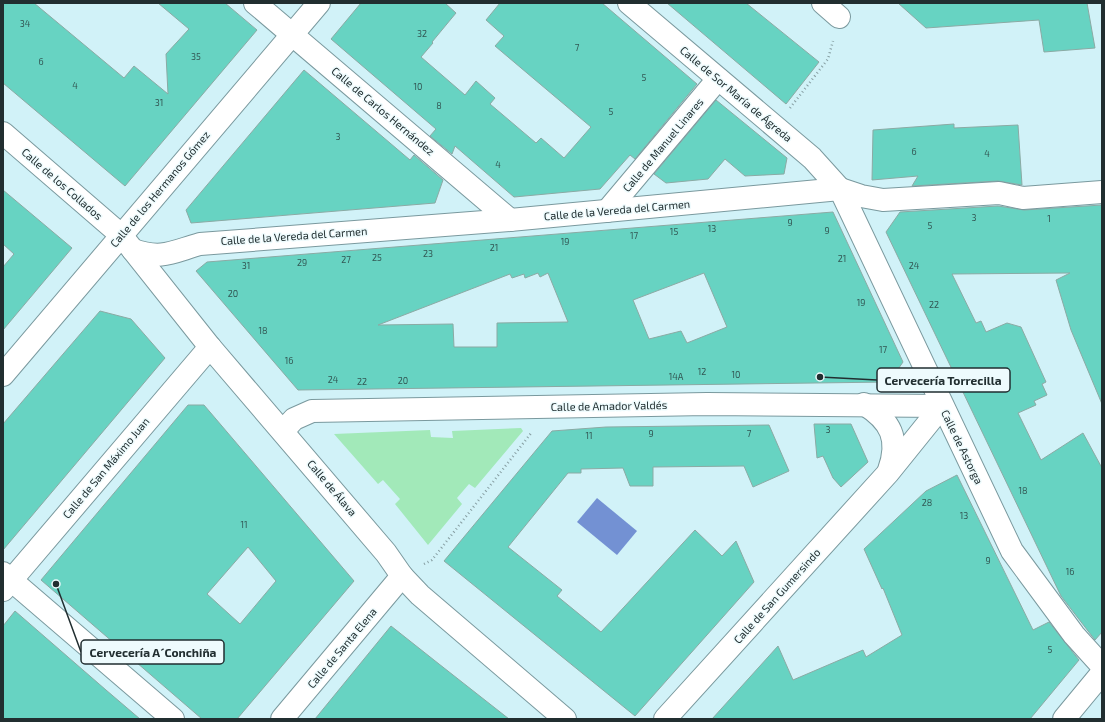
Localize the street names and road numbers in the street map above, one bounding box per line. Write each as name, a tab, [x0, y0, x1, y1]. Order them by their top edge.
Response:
street label: Calle de Sor María de Ágreda	[678, 43, 795, 144]
street label: Calle de Carlos Hernández	[329, 64, 438, 158]
street label: Calle de Manuel Linares	[620, 95, 706, 194]
street label: Calle de los Hermanos Gómez	[107, 128, 212, 249]
street label: Calle de los Collados	[19, 145, 106, 222]
street label: Calle de la Vereda del Carmen	[543, 197, 691, 222]
street label: Calle de la Vereda del Carmen	[220, 224, 368, 247]
street label: Calle de Amador Valdés	[551, 398, 668, 413]
street label: Calle de Astorga	[939, 408, 986, 486]
street label: Calle de San Máximo Juan	[60, 415, 152, 521]
street label: Calle de Álava	[305, 457, 360, 519]
street label: Calle de San Gumersindo	[731, 545, 823, 646]
street label: Calle de Santa Elena	[304, 605, 379, 691]

